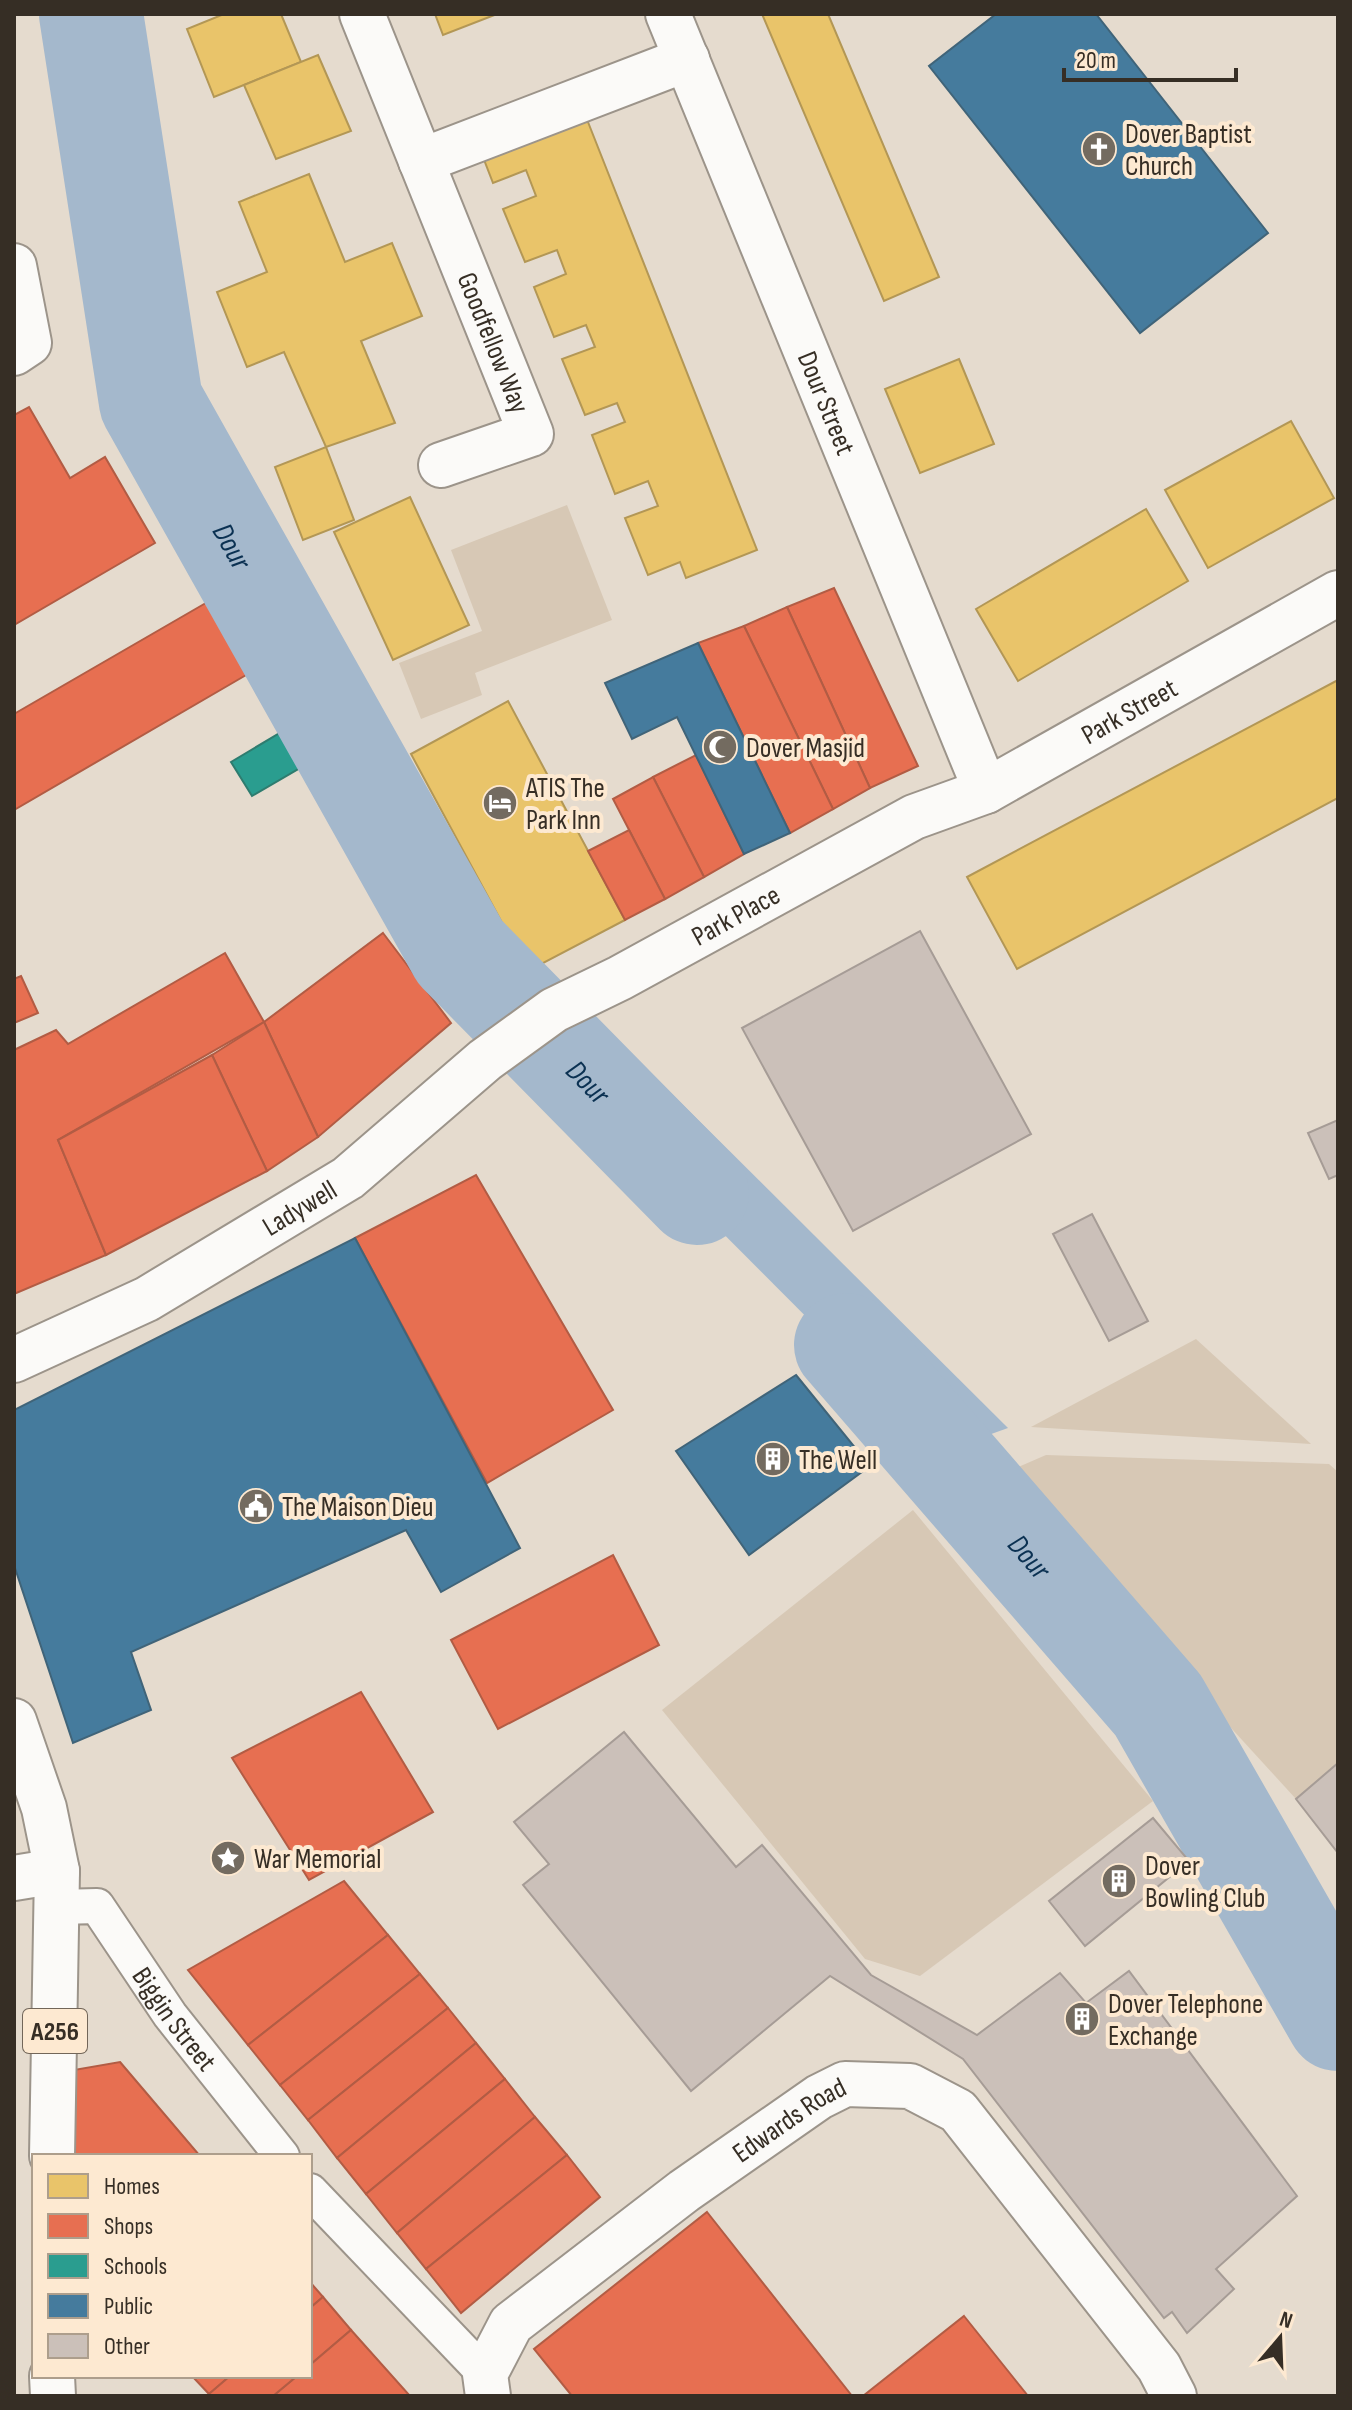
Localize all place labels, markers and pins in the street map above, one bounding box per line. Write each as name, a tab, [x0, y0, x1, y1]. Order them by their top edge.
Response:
place label: Dover Baptist Church	[1125, 118, 1252, 183]
church icon: Dover Baptist Church	[1080, 130, 1118, 168]
mosque icon: Dover Masjid	[701, 728, 739, 766]
place label: Dover Masjid	[746, 732, 865, 765]
place label: ATIS The Park Inn	[525, 772, 605, 837]
hotel icon: ATIS The Park Inn	[481, 784, 519, 822]
building icon: The Well	[754, 1440, 792, 1478]
place label: The Well	[799, 1444, 877, 1477]
public building icon: The Maison Dieu	[237, 1487, 275, 1525]
place label: The Maison Dieu	[282, 1491, 433, 1524]
place icon: War Memorial	[209, 1839, 247, 1877]
place label: War Memorial	[254, 1843, 381, 1876]
place label: Dover Bowling Club	[1145, 1850, 1265, 1915]
building icon: Dover Bowling Club	[1100, 1862, 1138, 1900]
place label: Dover Telephone Exchange	[1108, 1988, 1263, 2053]
building icon: Dover Telephone Exchange	[1063, 2000, 1101, 2038]

